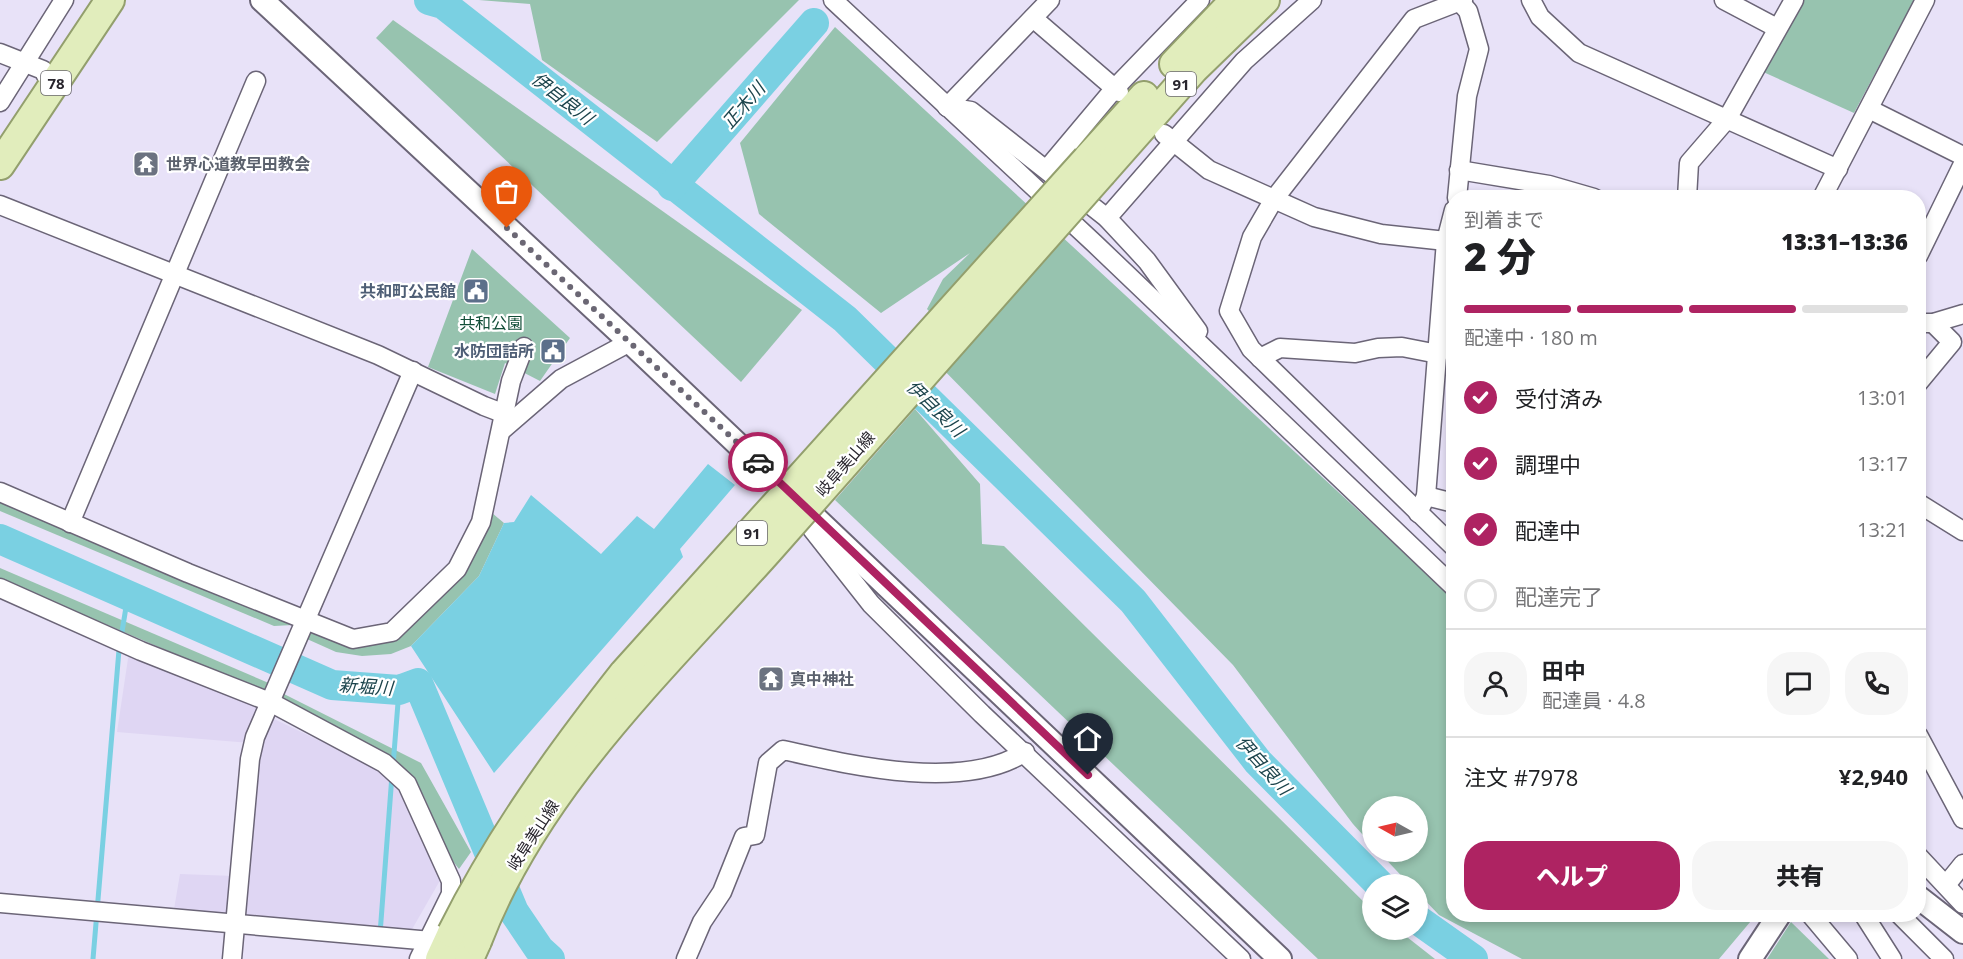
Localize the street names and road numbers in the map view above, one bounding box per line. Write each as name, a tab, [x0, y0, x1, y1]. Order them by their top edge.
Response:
road number: 78	[41, 71, 71, 95]
road number: 91	[1166, 72, 1196, 96]
street label: 岐阜美山線	[810, 427, 880, 501]
road number: 91	[737, 521, 767, 545]
street label: 岐阜美山線	[502, 795, 564, 875]

